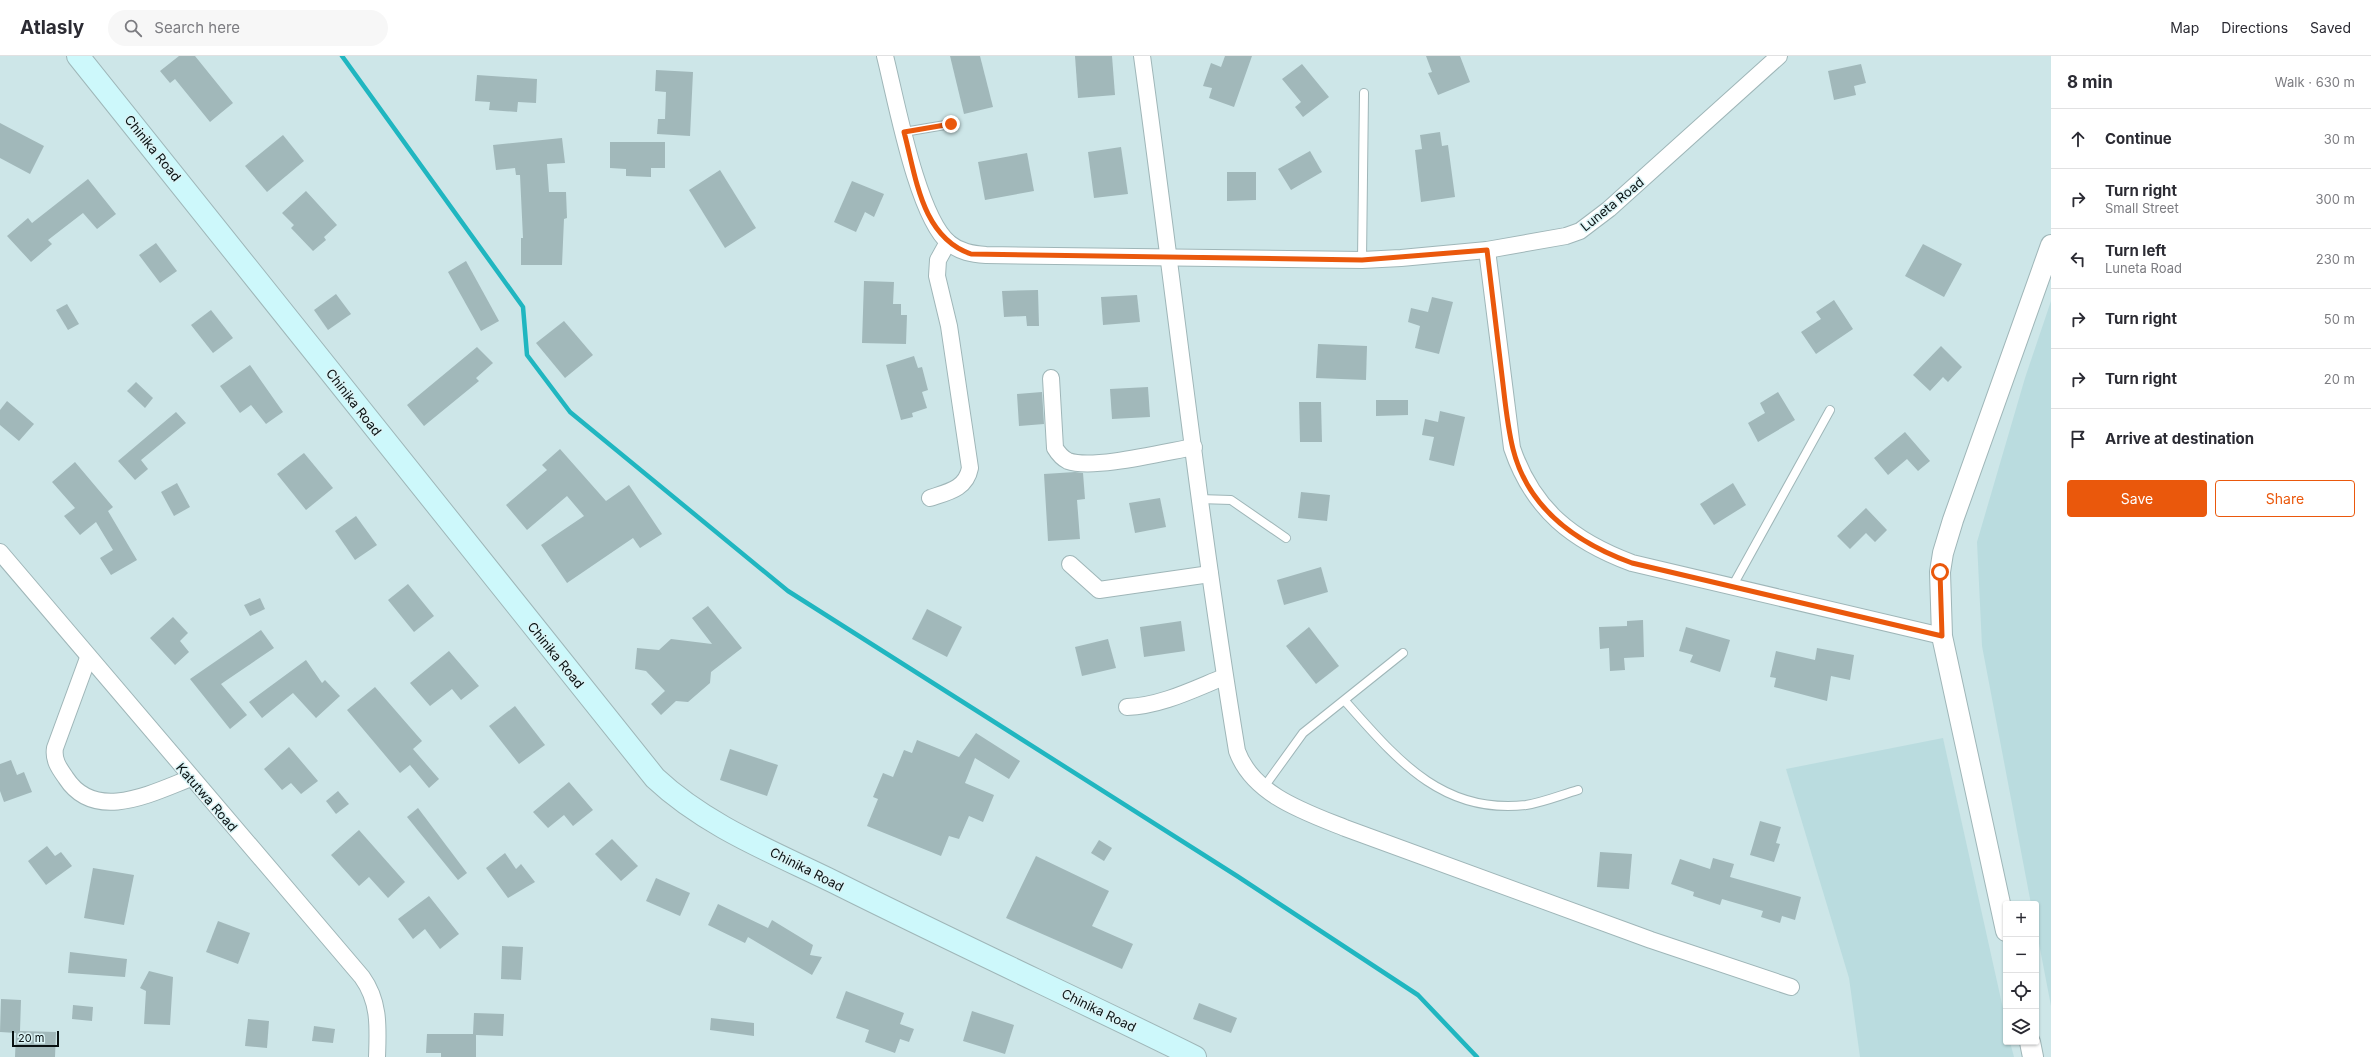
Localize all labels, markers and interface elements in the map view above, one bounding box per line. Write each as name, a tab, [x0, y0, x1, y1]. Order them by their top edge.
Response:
search box	[108, 10, 388, 46]
text: Atlasly	[20, 16, 84, 39]
icon: search	[122, 17, 144, 39]
text: Search here	[154, 18, 240, 37]
text: Map	[2170, 19, 2199, 36]
text: Directions	[2221, 19, 2288, 36]
text: Saved	[2310, 19, 2351, 36]
text: 8 min	[2067, 72, 2113, 92]
text: Walk · 630 m	[2275, 74, 2355, 90]
street label: Chinika Road	[121, 112, 185, 184]
route end	[942, 115, 960, 133]
icon: ahead	[2067, 128, 2089, 150]
text: Continue	[2105, 129, 2172, 148]
text: 30 m	[2324, 131, 2355, 147]
street label: Luneta Road	[1577, 174, 1647, 234]
text: Turn right	[2105, 181, 2177, 200]
icon: right	[2067, 188, 2089, 210]
text: 300 m	[2316, 191, 2355, 207]
text: Small Street	[2105, 200, 2179, 216]
text: Turn left	[2105, 241, 2166, 260]
icon: left	[2067, 248, 2089, 270]
text: 230 m	[2316, 251, 2355, 267]
text: Luneta Road	[2105, 260, 2182, 276]
icon: right	[2067, 308, 2089, 330]
text: Turn right	[2105, 309, 2177, 328]
text: 50 m	[2324, 311, 2355, 327]
street label: Chinika Road	[323, 365, 385, 439]
icon: right	[2067, 368, 2089, 390]
text: Turn right	[2105, 369, 2177, 388]
text: 20 m	[2324, 371, 2355, 387]
icon: arrive	[2067, 428, 2089, 450]
text: Arrive at destination	[2105, 429, 2254, 448]
button: Save	[2067, 480, 2207, 517]
button: Share	[2215, 480, 2355, 517]
route start	[1931, 563, 1949, 581]
street label: Chinika Road	[524, 619, 588, 691]
street label: Katutwa Road	[173, 760, 241, 834]
street label: Chinika Road	[767, 844, 847, 894]
map controls	[2003, 901, 2039, 1045]
button: +	[2003, 901, 2039, 937]
button: −	[2003, 937, 2039, 973]
button: locate	[2003, 973, 2039, 1009]
street label: Chinika Road	[1059, 985, 1139, 1035]
button: layers	[2003, 1009, 2039, 1045]
scale bar	[12, 1029, 59, 1048]
text: 20 m	[18, 1031, 44, 1045]

